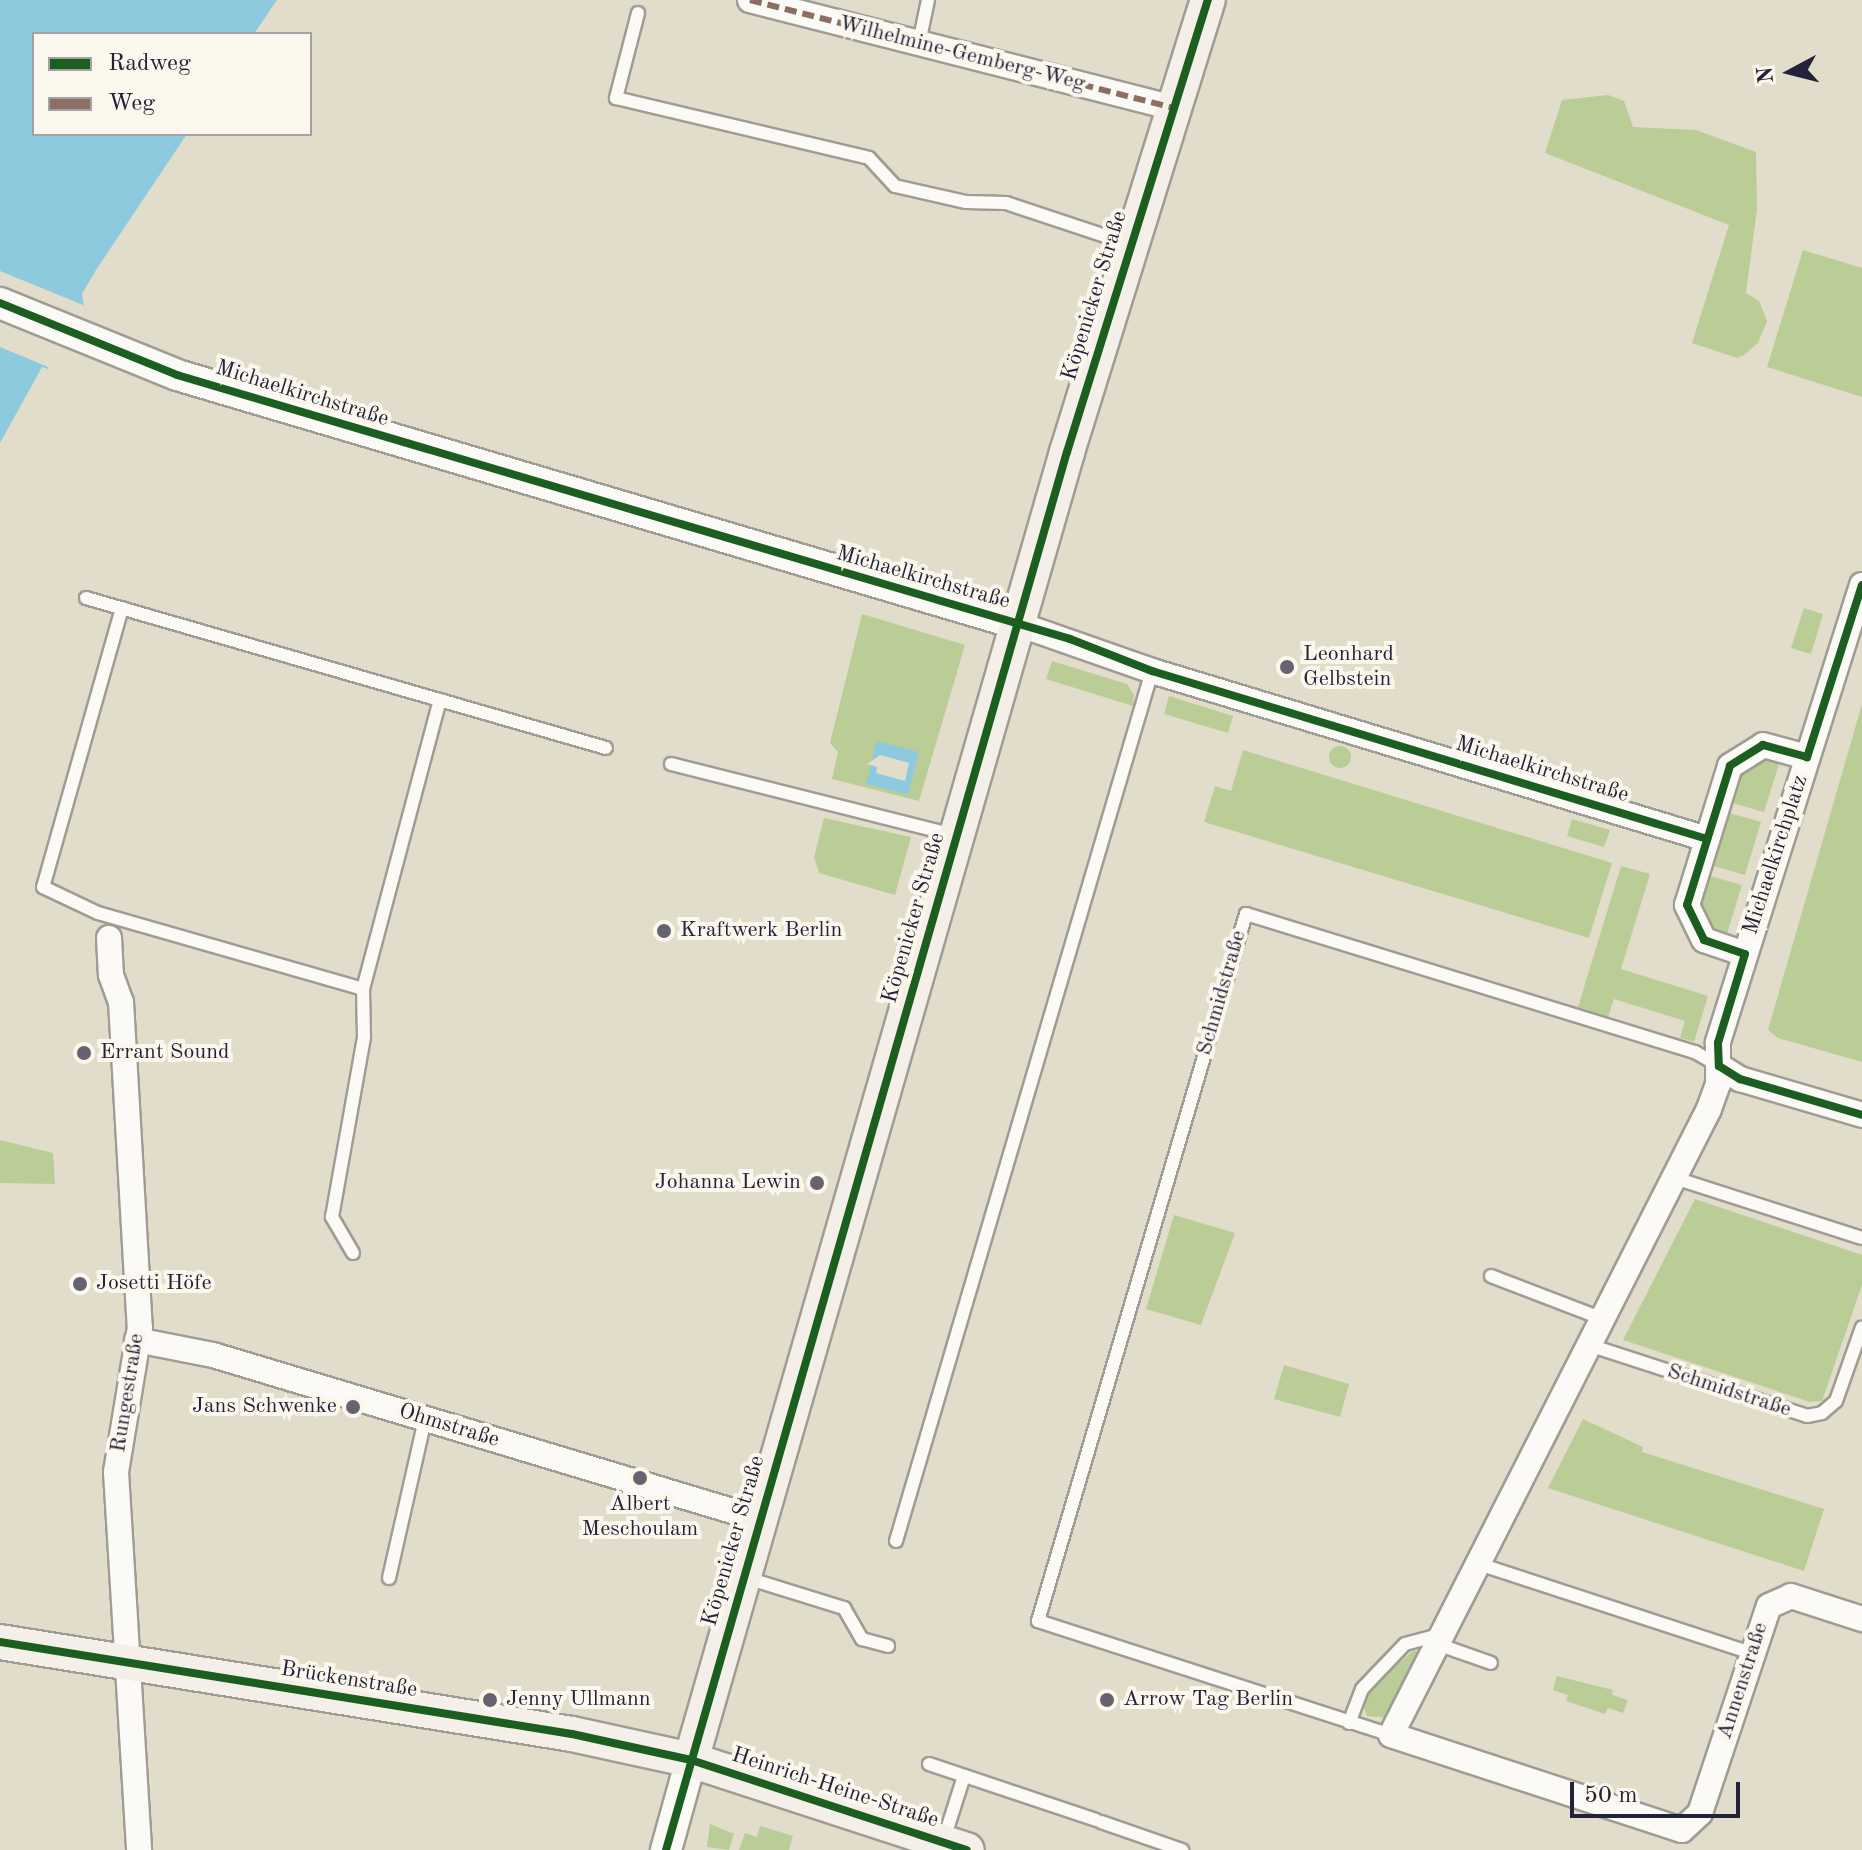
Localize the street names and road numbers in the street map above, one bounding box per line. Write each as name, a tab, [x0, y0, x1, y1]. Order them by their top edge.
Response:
street label: Wilhelmine-Gemberg-Weg	[836, 11, 1088, 97]
street label: Köpenicker Straße	[1057, 208, 1133, 384]
street label: Michaelkirchstraße	[212, 355, 392, 433]
street label: Michaelkirchstraße	[833, 541, 1013, 615]
street label: Michaelkirchstraße	[1452, 731, 1632, 809]
street label: Michaelkirchplatz	[1738, 772, 1814, 938]
street label: Köpenicker Straße	[877, 830, 951, 1006]
street label: Schmidstraße	[1192, 927, 1252, 1059]
street label: Rungestraße	[106, 1332, 150, 1454]
street label: Schmidstraße	[1664, 1359, 1794, 1423]
street label: Ohmstraße	[396, 1398, 502, 1454]
street label: Köpenicker Straße	[697, 1453, 771, 1629]
street label: Annenstraße	[1712, 1619, 1774, 1743]
street label: Brückenstraße	[279, 1656, 419, 1704]
street label: Heinrich-Heine-Straße	[728, 1742, 942, 1834]

